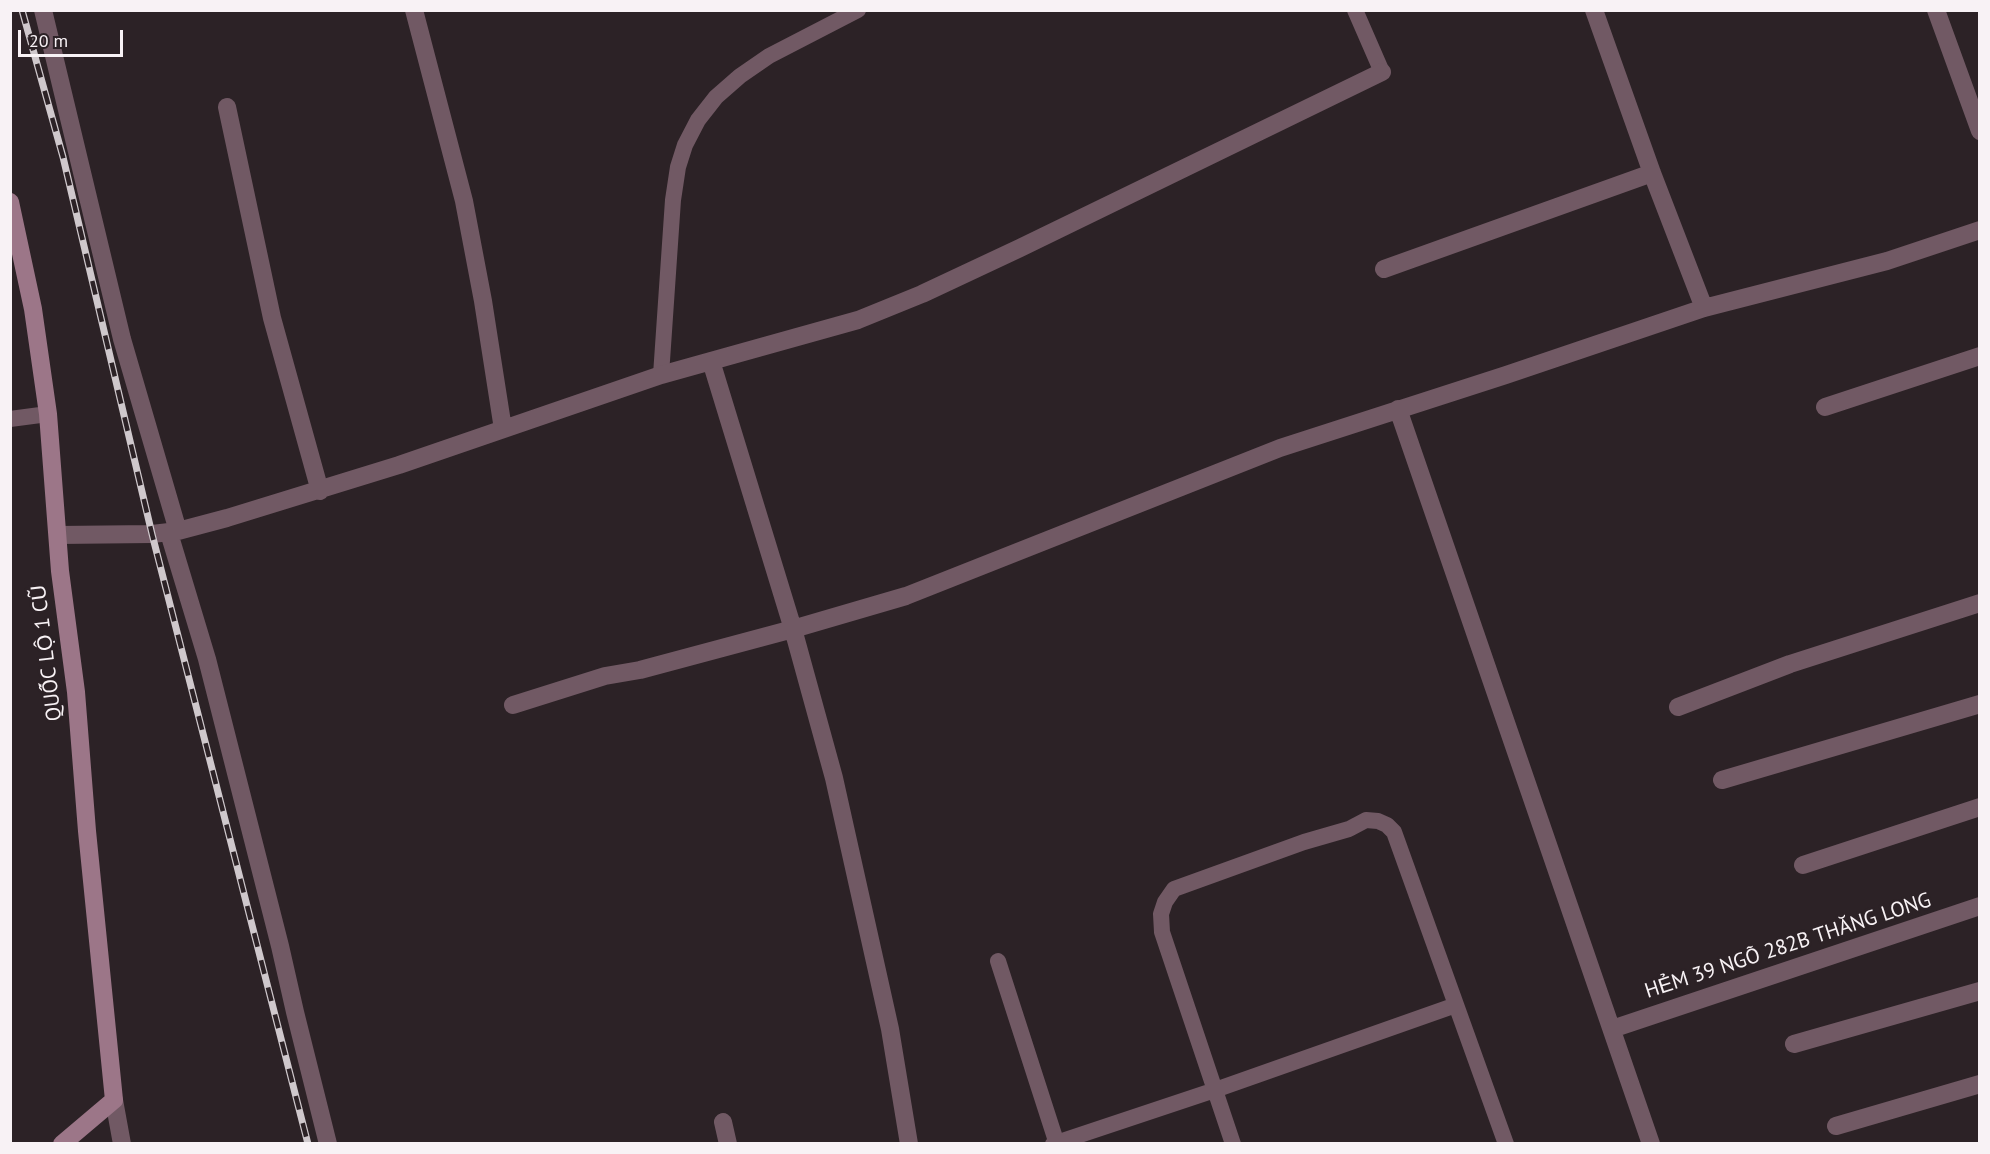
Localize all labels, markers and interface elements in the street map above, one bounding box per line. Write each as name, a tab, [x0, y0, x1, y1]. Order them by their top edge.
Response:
scale bar	[21, 18, 126, 56]
text: 20 m	[29, 29, 68, 52]
street label: QUỐC LỘ 1 CŨ	[26, 583, 68, 723]
street label: HẺM 39 NGÕ 282B THĂNG LONG	[1642, 888, 1934, 1004]

